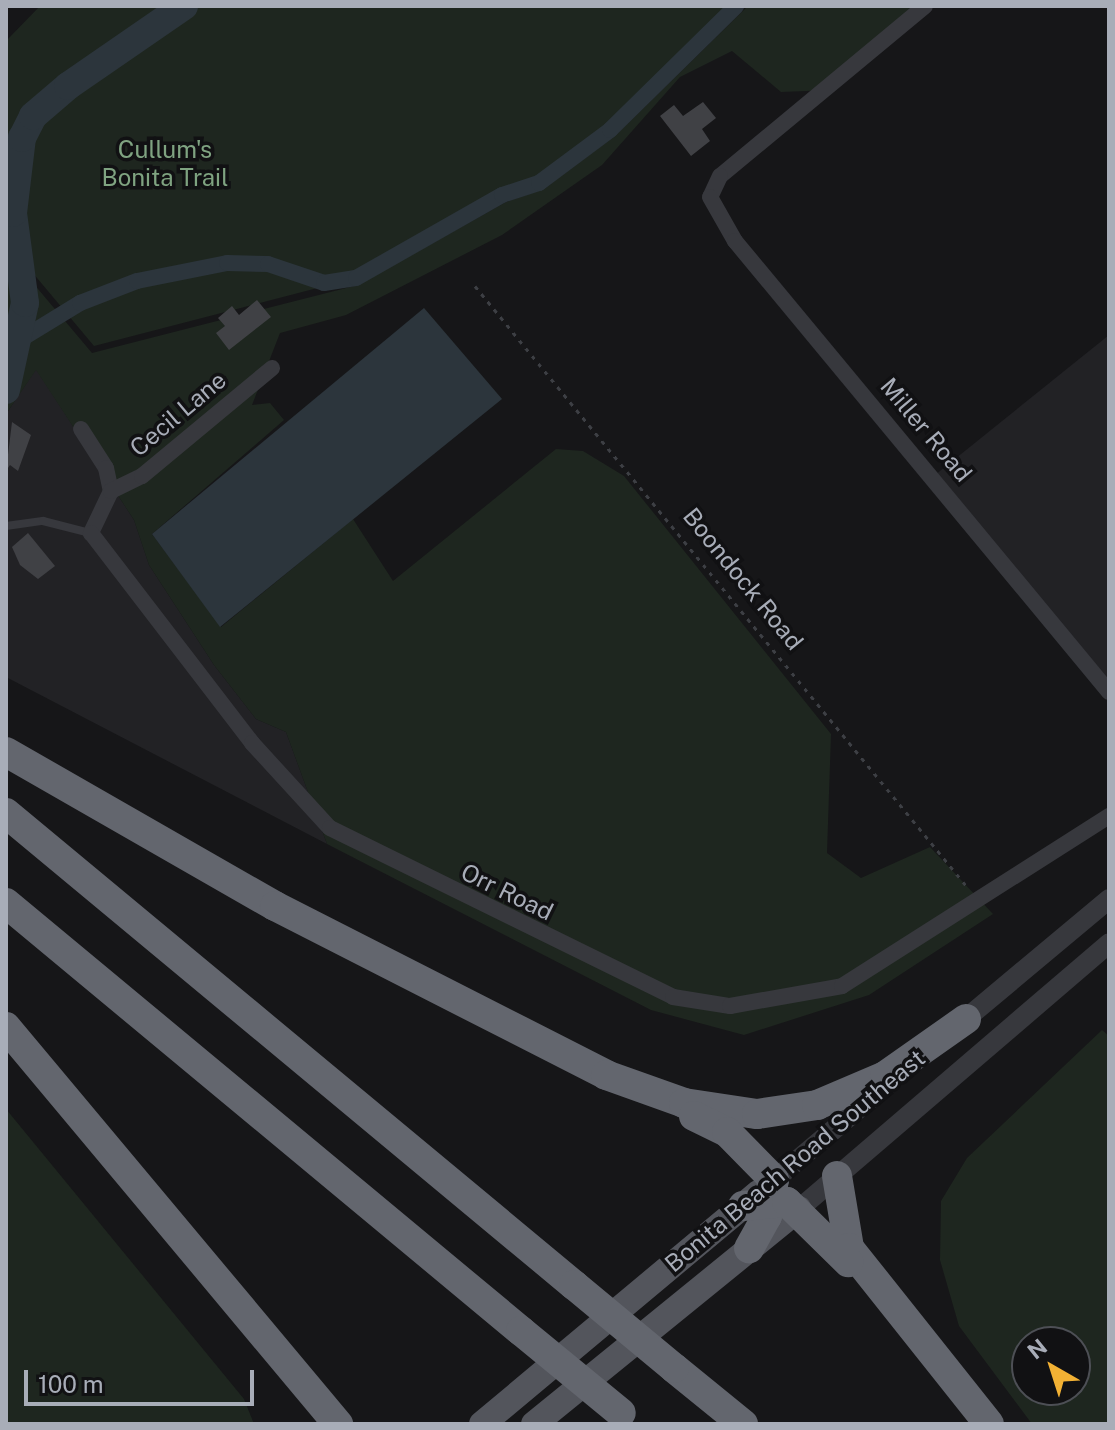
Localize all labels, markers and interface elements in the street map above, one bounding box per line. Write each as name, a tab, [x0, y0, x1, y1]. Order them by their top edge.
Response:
park label: Cullum's Bonita Trail	[102, 136, 228, 192]
street label: Cecil Lane	[124, 366, 232, 462]
street label: Miller Road	[874, 372, 978, 488]
street label: Boondock Road	[677, 502, 809, 656]
street label: Orr Road	[456, 857, 558, 927]
street label: Bonita Beach Road Southeast	[659, 1044, 931, 1278]
north arrow	[1011, 1326, 1091, 1406]
text: N	[1022, 1333, 1052, 1364]
scale bar	[28, 1354, 258, 1404]
text: 100 m	[38, 1370, 104, 1398]

